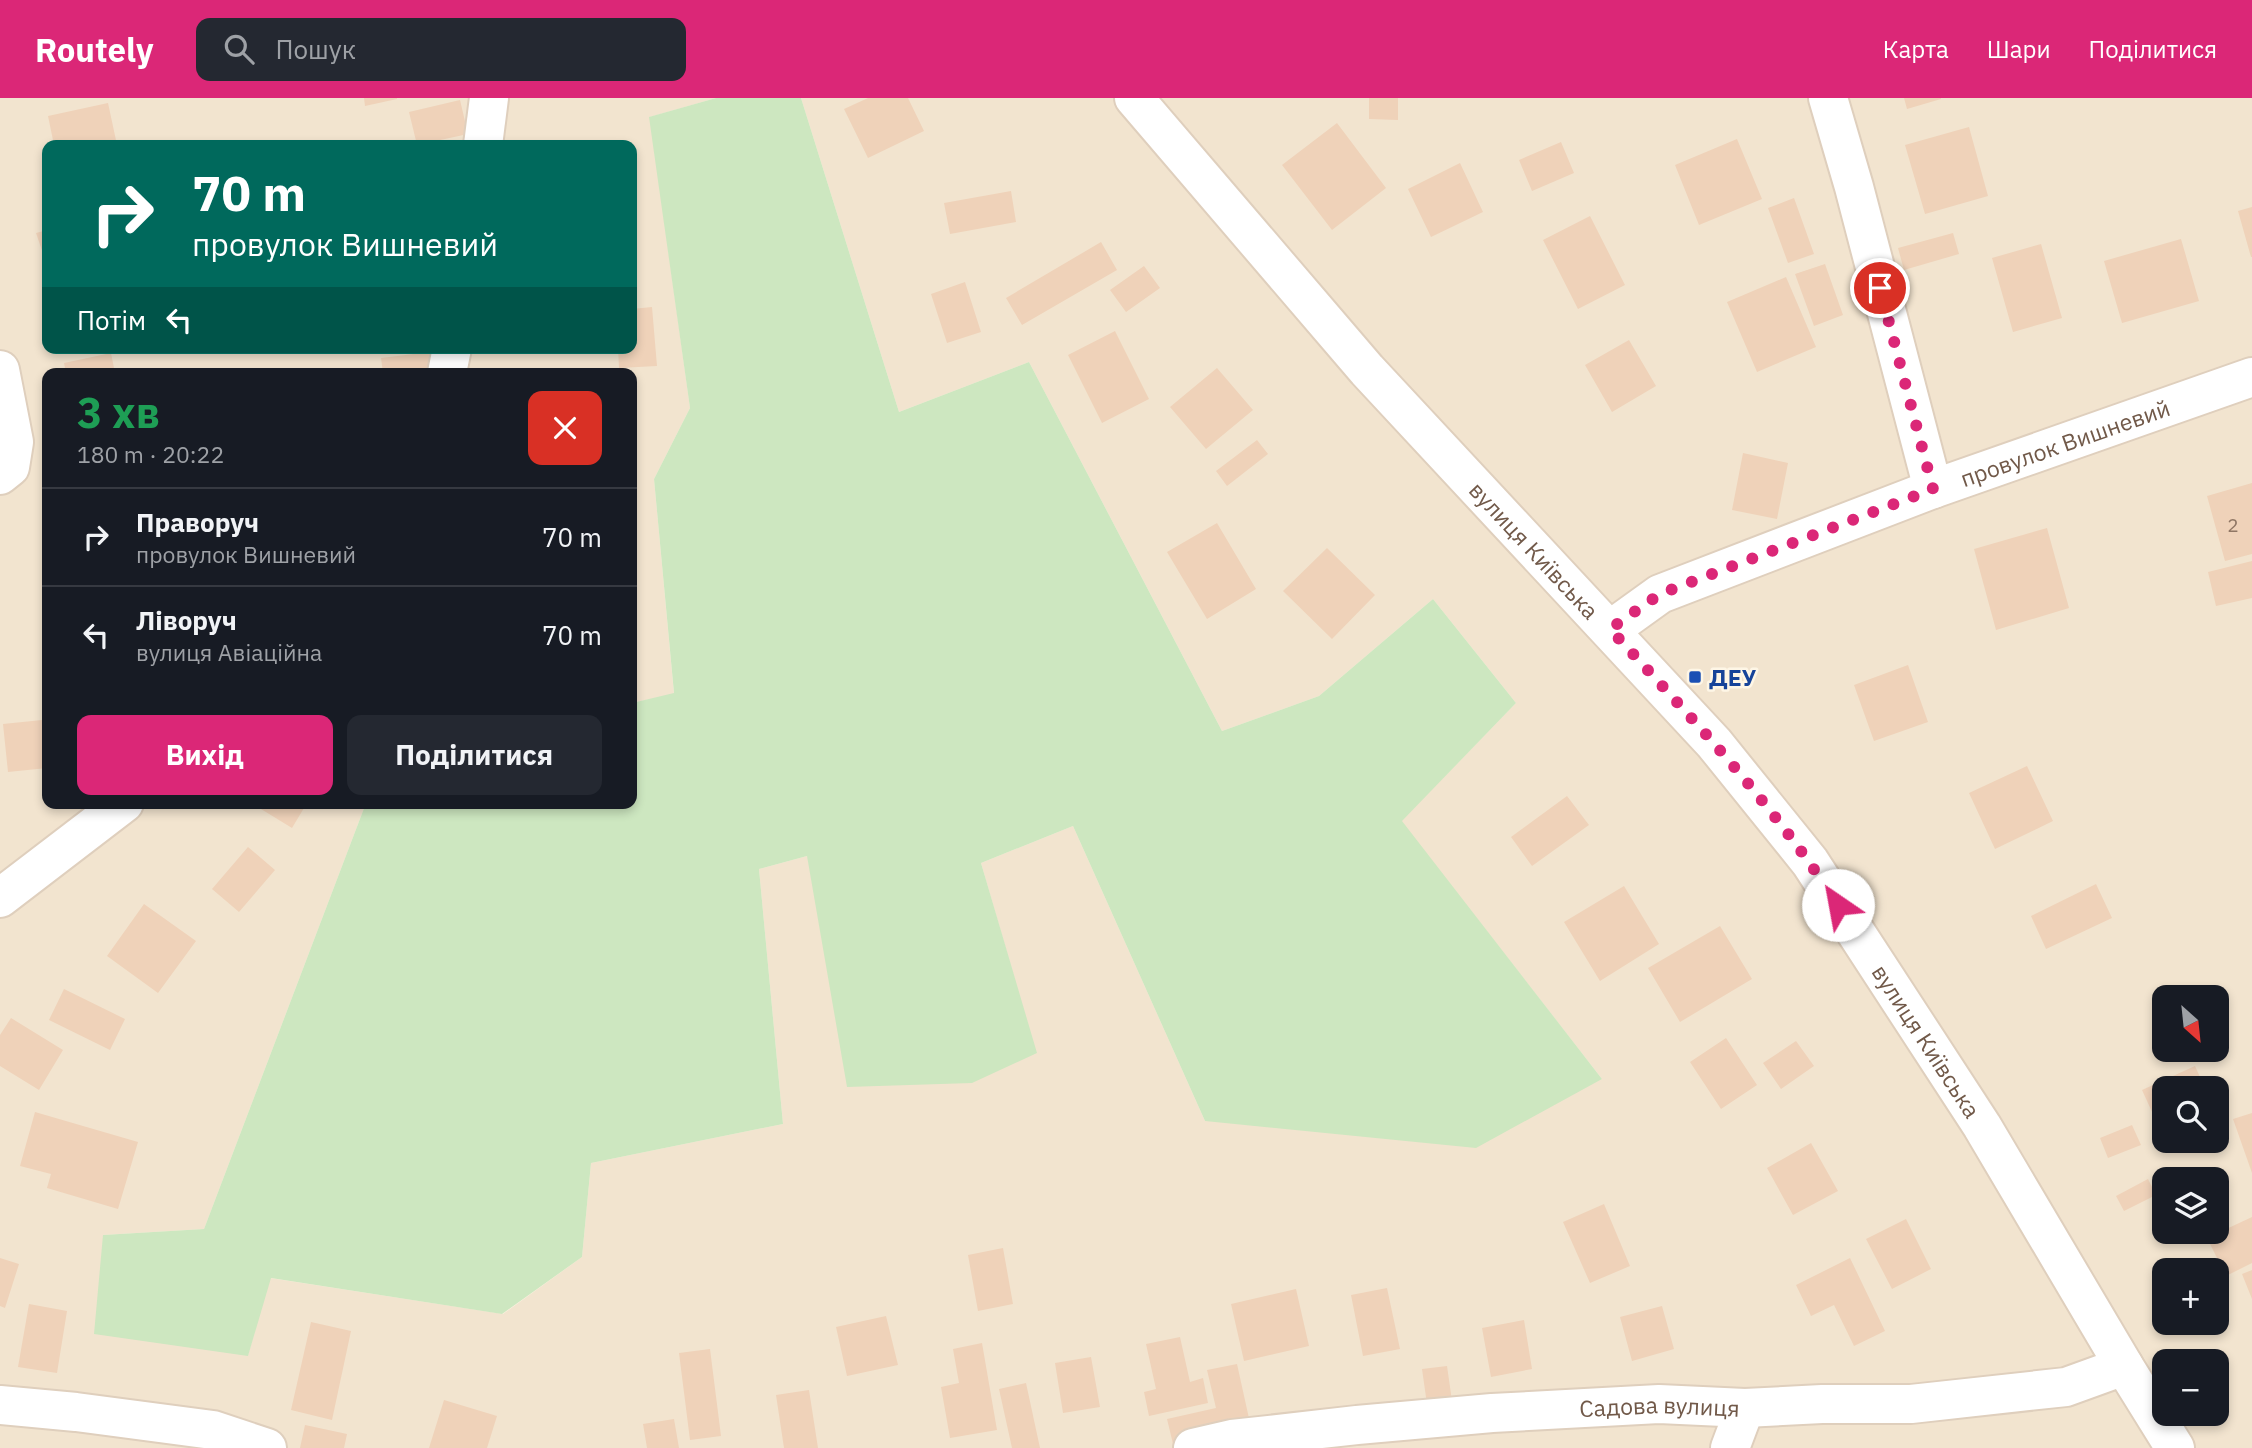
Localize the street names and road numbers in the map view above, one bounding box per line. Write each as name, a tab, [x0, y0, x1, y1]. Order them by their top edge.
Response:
street label: провулок Вишневий	[1956, 392, 2174, 493]
street label: вулиця Київська	[1463, 475, 1606, 625]
street label: вулиця Київська	[1866, 958, 1987, 1123]
street label: Садова вулиця	[1578, 1389, 1740, 1423]

